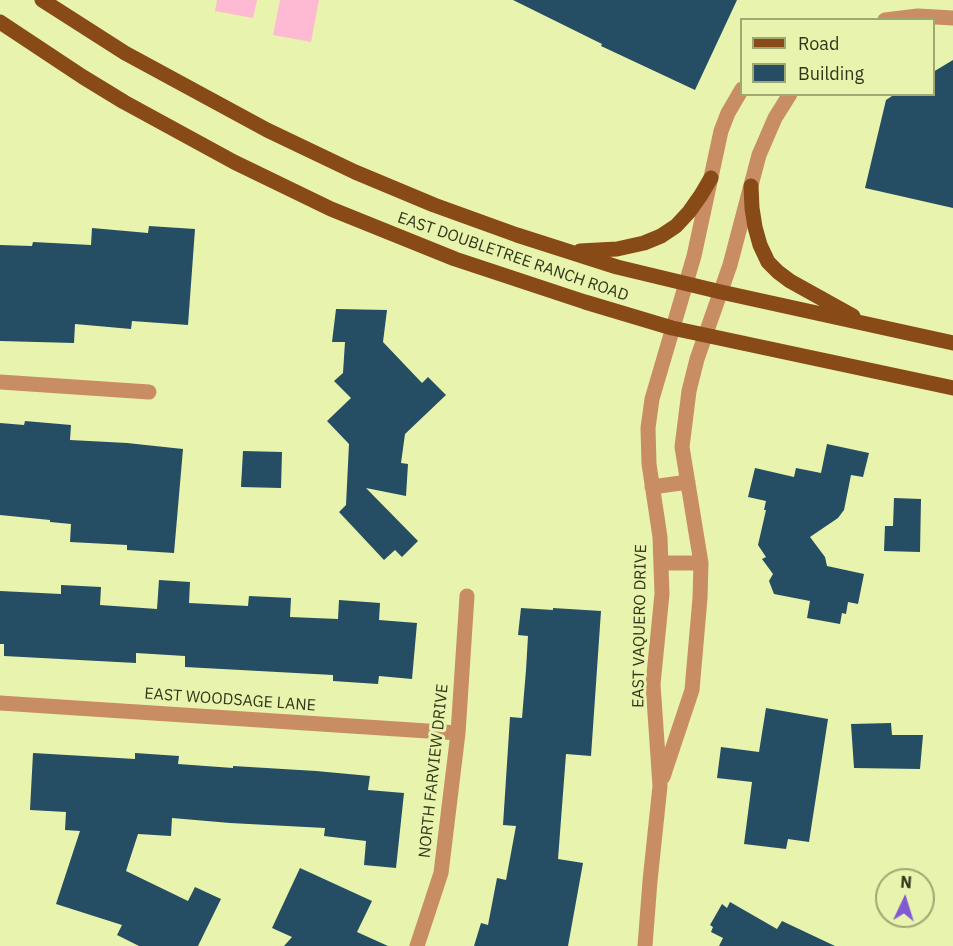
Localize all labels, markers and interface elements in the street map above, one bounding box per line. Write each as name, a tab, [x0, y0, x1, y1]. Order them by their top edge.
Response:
legend	[740, 18, 935, 96]
text: Road	[798, 32, 839, 55]
text: Building	[798, 62, 864, 85]
street label: EAST DOUBLETREE RANCH ROAD	[395, 208, 631, 306]
street label: EAST VAQUERO DRIVE	[629, 544, 651, 708]
street label: NORTH FARVIEW DRIVE	[415, 683, 453, 859]
street label: EAST WOODSAGE LANE	[144, 684, 316, 716]
north arrow	[875, 868, 935, 928]
text: N	[900, 872, 913, 892]

